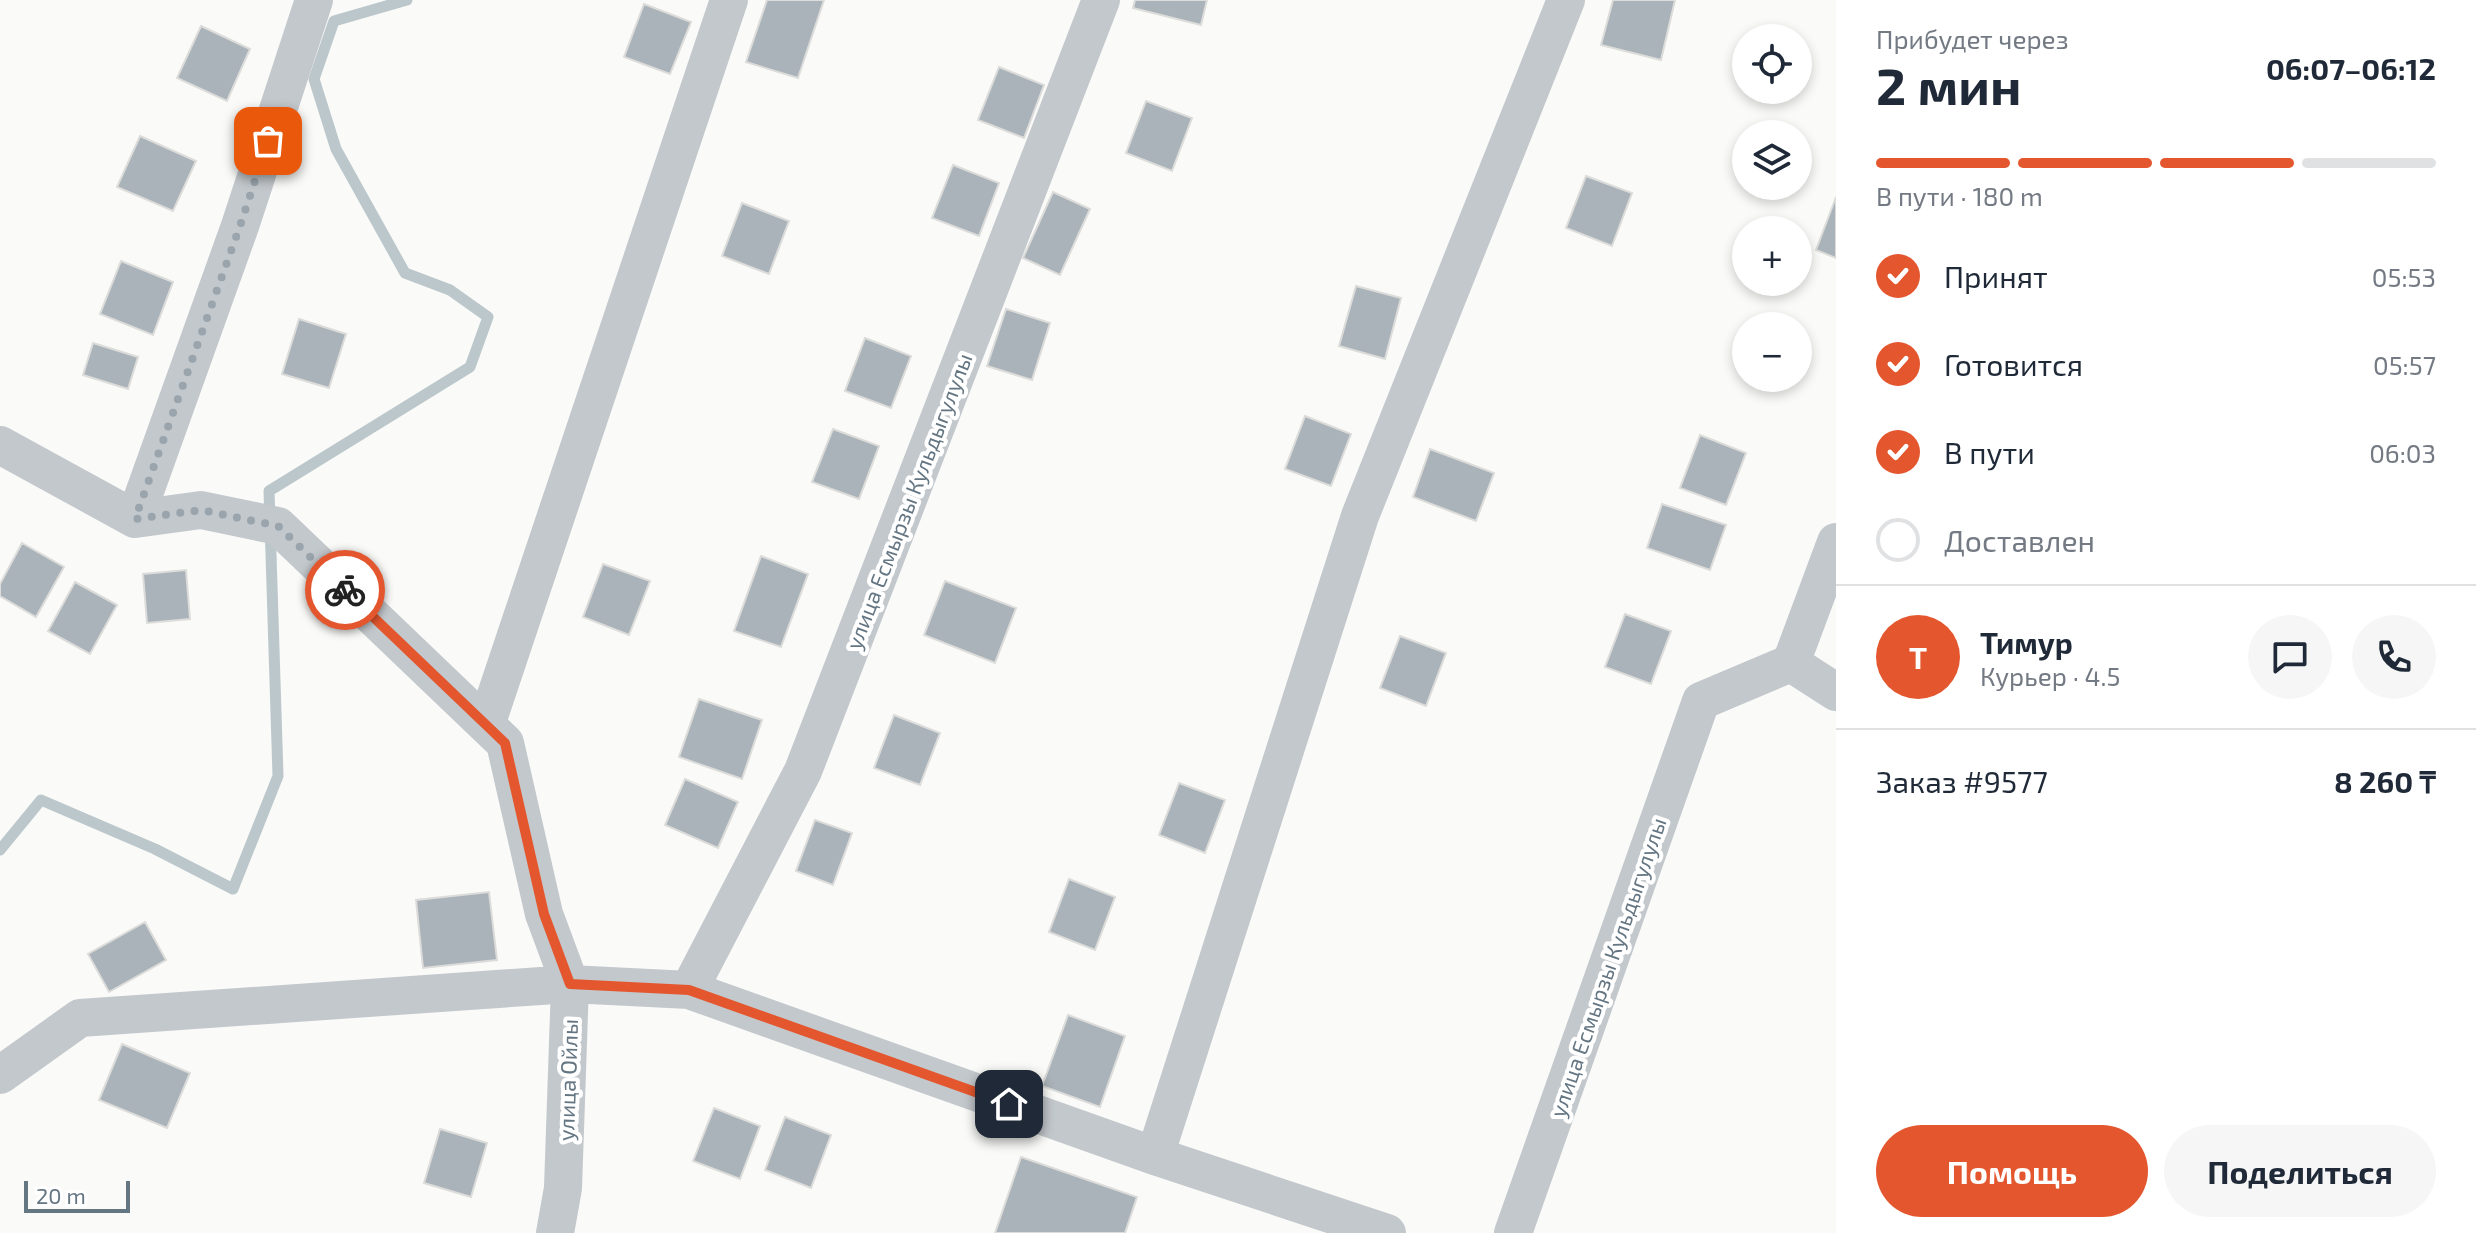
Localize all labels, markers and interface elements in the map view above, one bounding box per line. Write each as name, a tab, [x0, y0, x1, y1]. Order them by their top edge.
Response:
text: Прибудет через	[1876, 23, 2069, 54]
map controls	[1732, 24, 1812, 392]
button: locate	[1732, 24, 1812, 104]
text: 06:07–06:12	[2266, 50, 2436, 86]
text: 2 мин	[1876, 53, 2021, 115]
pin	[234, 107, 302, 175]
icon: bag	[246, 119, 290, 163]
button: layers	[1732, 120, 1812, 200]
text: В пути · 180 m	[1876, 180, 2043, 211]
button: +	[1732, 216, 1812, 296]
icon: check	[1876, 254, 1920, 298]
text: Принят	[1944, 258, 2048, 294]
text: 05:53	[2372, 261, 2436, 292]
button: −	[1732, 312, 1812, 392]
icon: check	[1876, 342, 1920, 386]
text: Готовится	[1944, 346, 2083, 382]
street label: улица Есмырзы Кульдыгулулы	[839, 349, 978, 653]
text: 05:57	[2373, 349, 2436, 380]
icon: check	[1876, 430, 1920, 474]
text: В пути	[1944, 434, 2035, 470]
text: 06:03	[2369, 437, 2436, 468]
text: Доставлен	[1944, 522, 2095, 558]
courier	[305, 550, 385, 630]
icon: bike	[323, 568, 367, 612]
button: chat	[2248, 615, 2332, 699]
button: phone	[2352, 615, 2436, 699]
text: Тимур	[1980, 624, 2073, 660]
text: Т	[1909, 639, 1927, 675]
text: Курьер · 4.5	[1980, 660, 2120, 691]
text: Заказ #9577	[1876, 763, 2048, 799]
text: 8 260 ₸	[2334, 763, 2436, 799]
street label: улица Есмырзы Кульдыгулулы	[1543, 814, 1672, 1121]
street label: улица Ойлы	[552, 1018, 583, 1142]
pin	[975, 1070, 1043, 1138]
icon: home	[987, 1082, 1031, 1126]
button: Помощь	[1876, 1125, 2148, 1217]
button: Поделиться	[2164, 1125, 2436, 1217]
scale bar	[24, 1177, 130, 1213]
text: 20 m	[36, 1182, 86, 1208]

